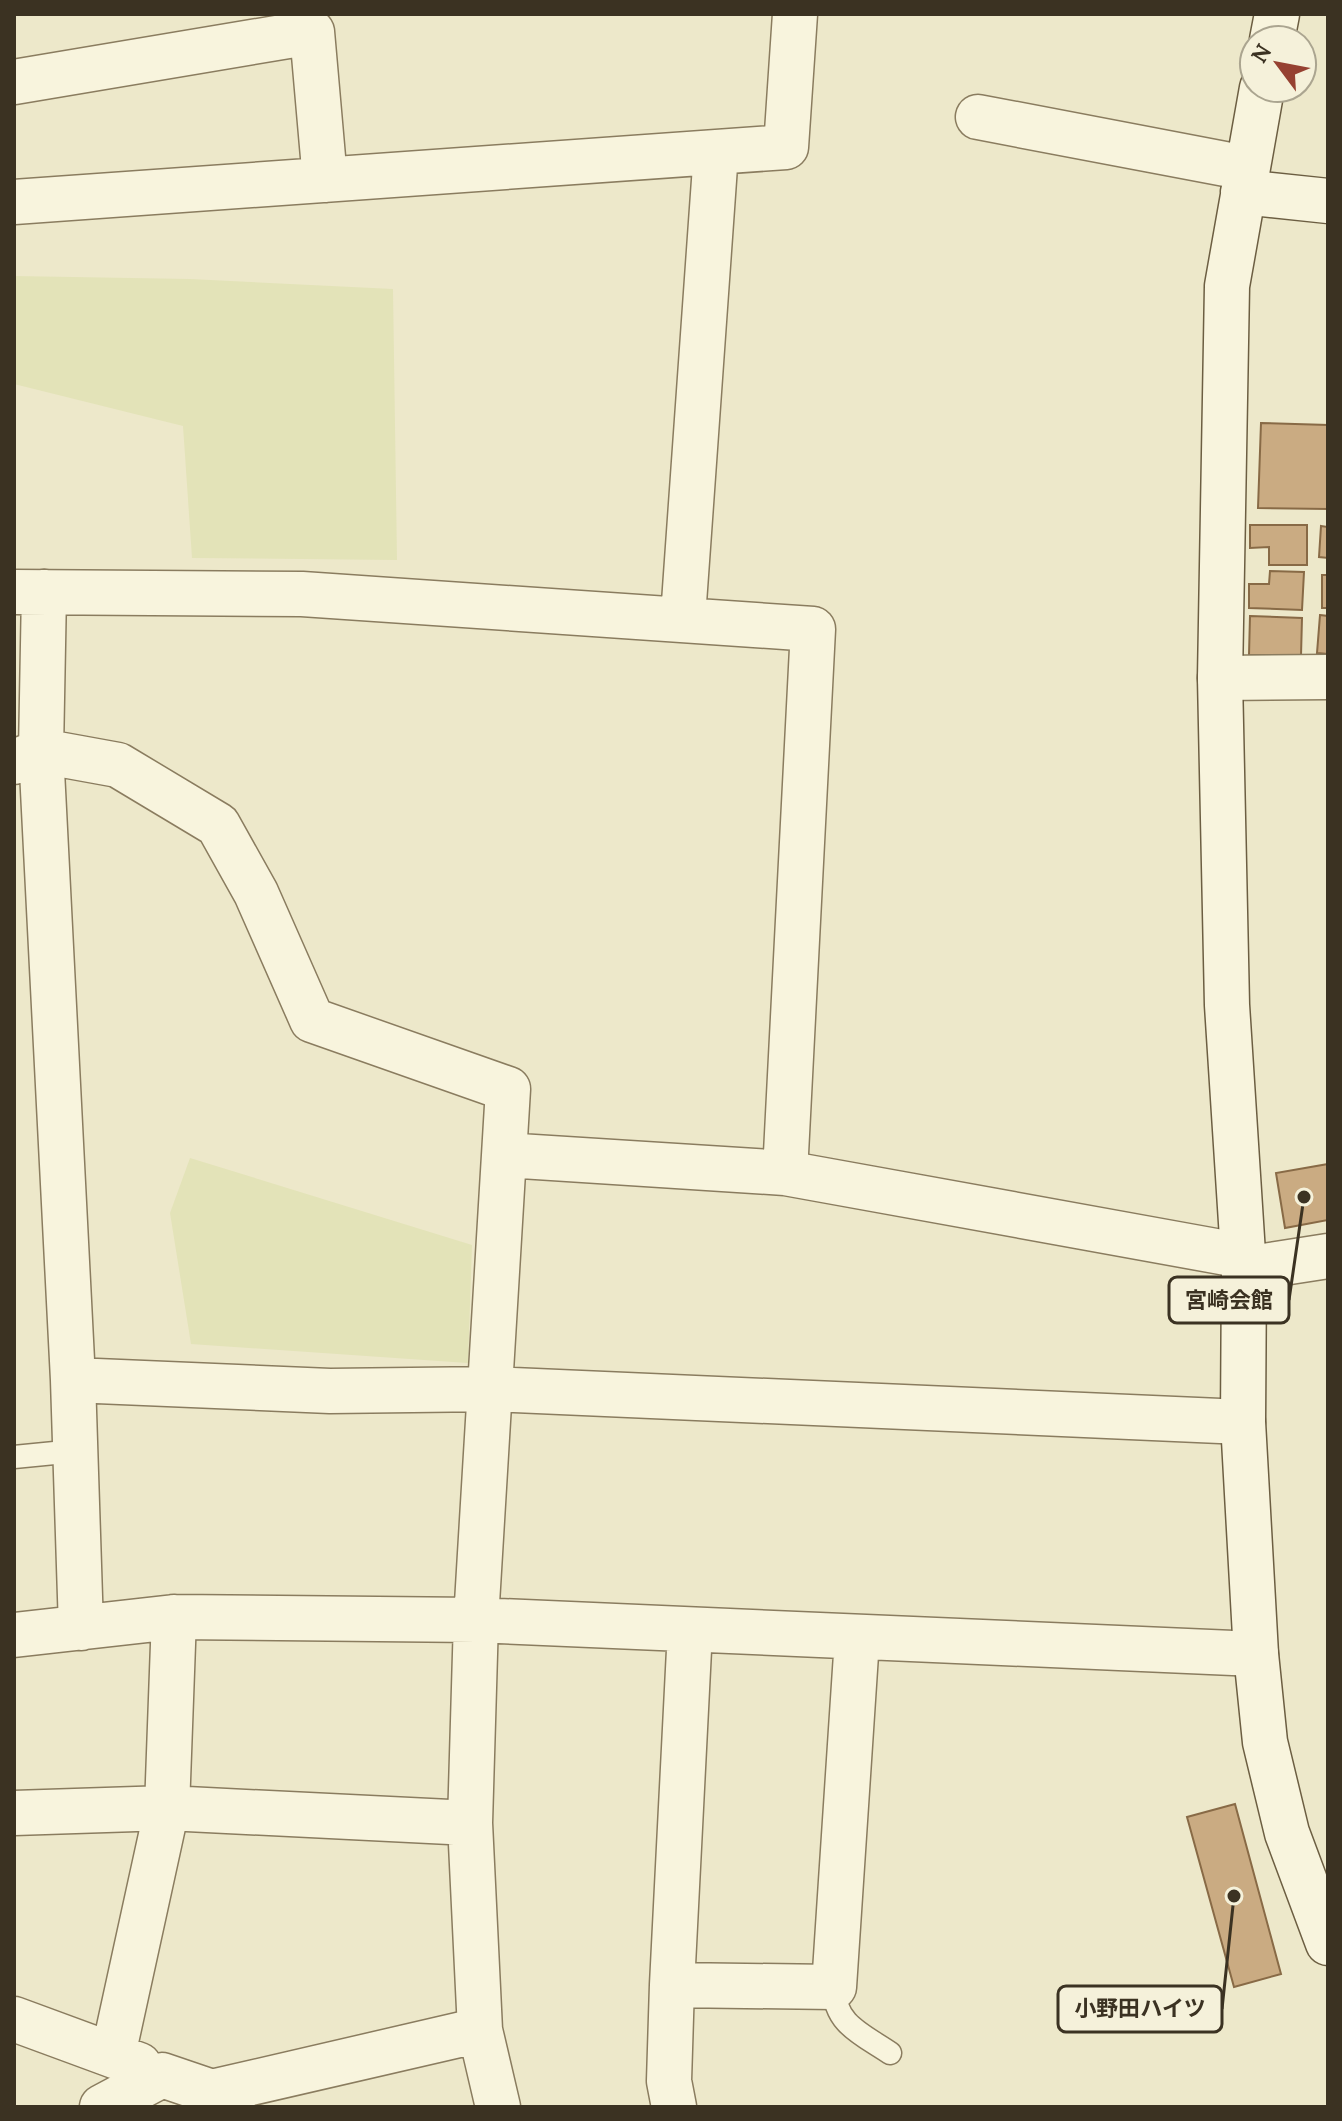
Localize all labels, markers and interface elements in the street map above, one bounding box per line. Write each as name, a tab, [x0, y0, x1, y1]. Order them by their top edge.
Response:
north arrow	[1238, 24, 1318, 104]
text: N	[1245, 39, 1277, 68]
callout: 宮崎会館	[1169, 1277, 1289, 1323]
text: 宮崎会館	[1185, 1286, 1273, 1314]
callout: 小野田ハイツ	[1058, 1986, 1222, 2032]
text: 小野田ハイツ	[1074, 1994, 1206, 2022]

